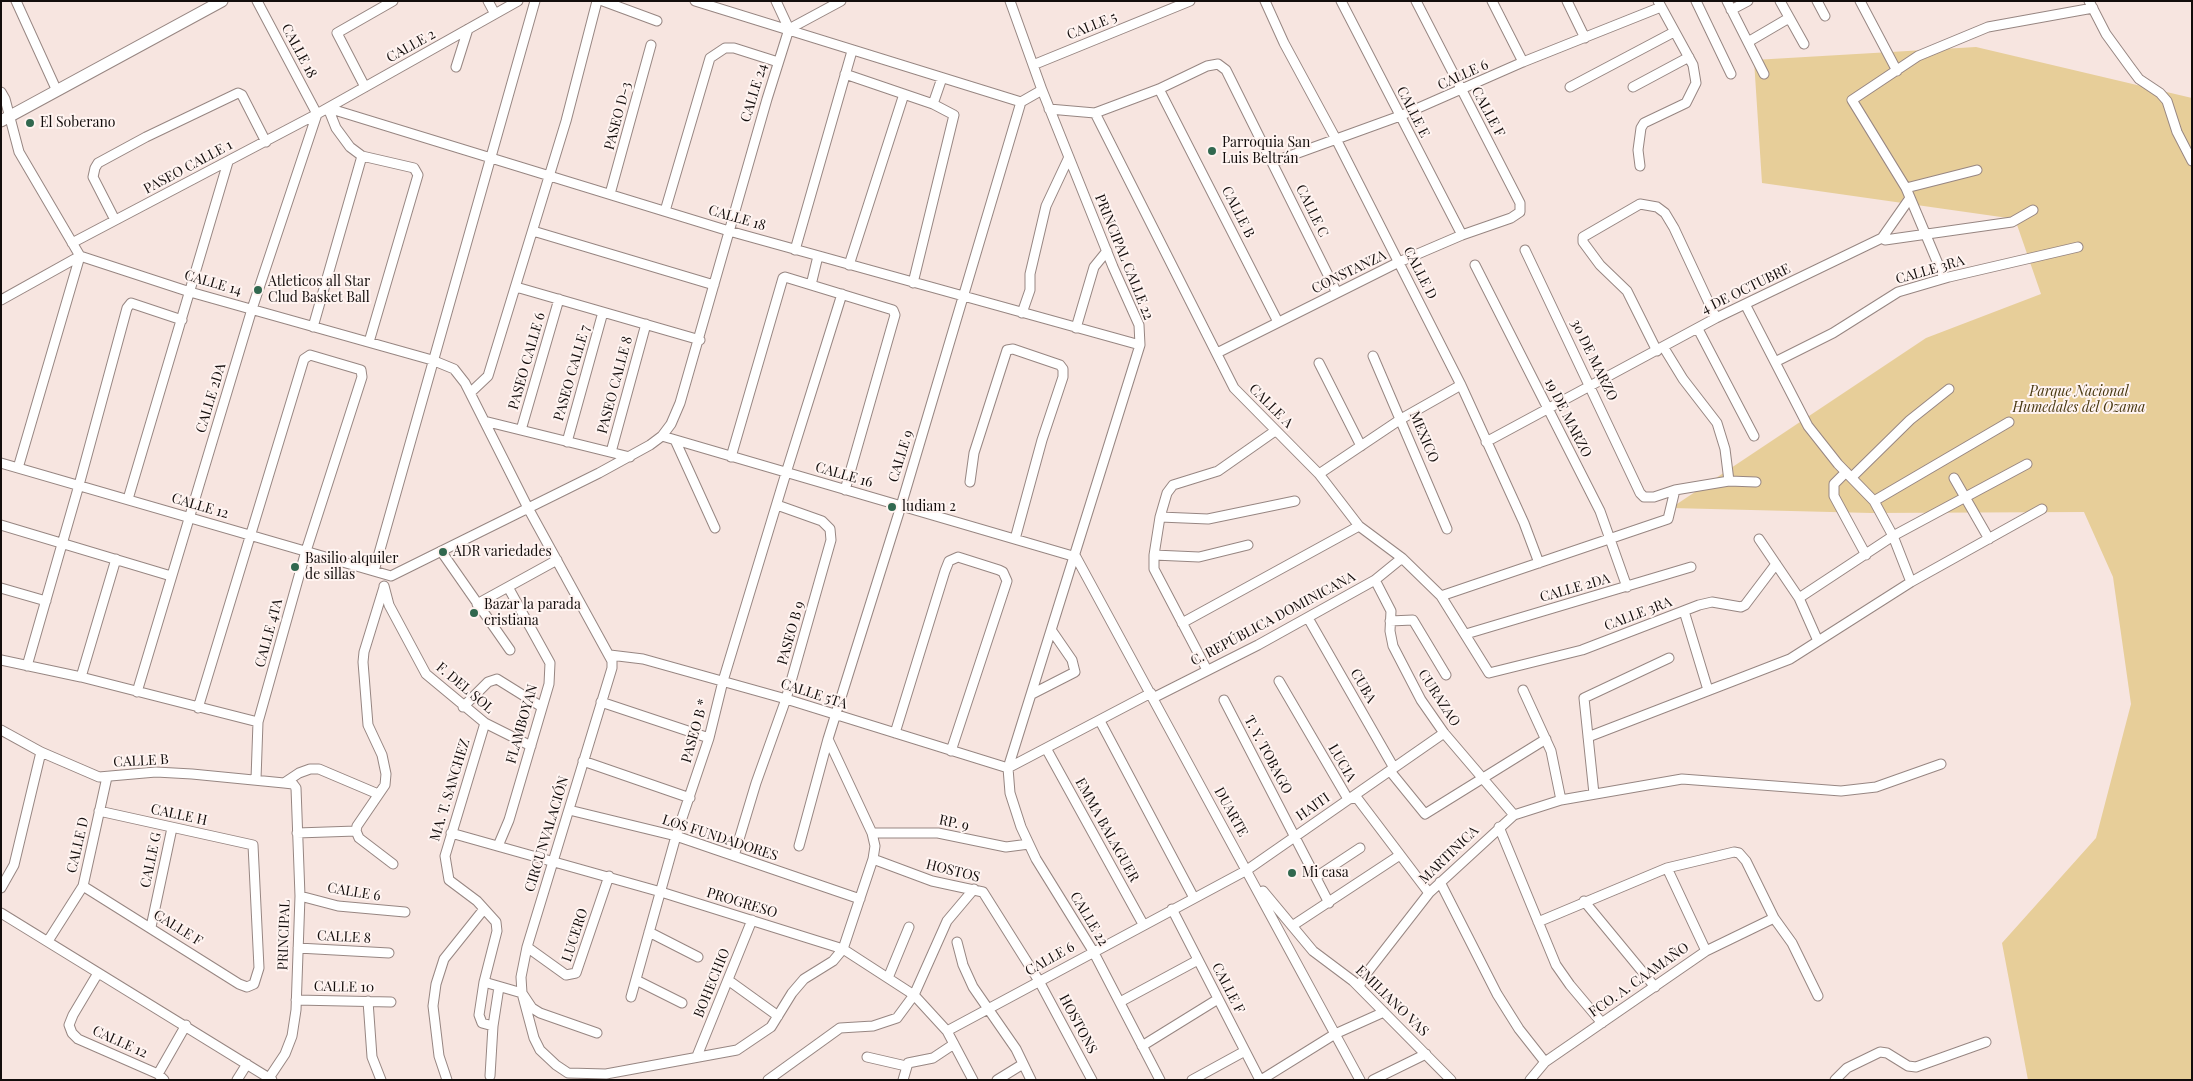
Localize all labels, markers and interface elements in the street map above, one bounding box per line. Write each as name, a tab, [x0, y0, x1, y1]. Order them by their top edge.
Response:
street label: CALLE 5	[1065, 8, 1119, 44]
street label: CALLE 18	[278, 21, 320, 81]
street label: CALLE 2	[384, 26, 438, 66]
street label: CALLE 6	[1435, 56, 1491, 94]
street label: CALLE 24	[737, 62, 771, 124]
street label: PASEO D-3	[601, 80, 635, 152]
street label: CALLE E	[1393, 84, 1433, 140]
street label: CALLE F	[1468, 84, 1508, 140]
place label: El Soberano	[40, 115, 115, 131]
marker: El Soberano	[24, 117, 36, 129]
place label: Parroquia San Luis Beltrán	[1222, 135, 1310, 168]
street label: PASEO CALLE 1	[141, 137, 235, 197]
marker: Parroquia San Luis Beltrán	[1206, 145, 1218, 157]
street label: CALLE C	[1292, 182, 1332, 240]
street label: CALLE B	[1218, 184, 1258, 240]
street label: PRINCIPAL CALLE 22	[1091, 192, 1157, 322]
street label: CALLE 18	[706, 202, 768, 234]
street label: CALLE D	[1400, 244, 1440, 302]
street label: CONSTANZA	[1309, 247, 1389, 297]
street label: CALLE 3RA	[1894, 252, 1966, 288]
street label: 4 DE OCTUBRE	[1699, 260, 1793, 318]
street label: CALLE 14	[182, 267, 244, 299]
place label: Atleticos all Star Clud Basket Ball	[268, 274, 370, 306]
marker: Atleticos all Star Clud Basket Ball	[252, 284, 264, 296]
street label: PASEO CALLE 6	[505, 310, 549, 412]
street label: 30 DE MARZO	[1567, 316, 1621, 404]
street label: PASEO CALLE 7	[550, 323, 594, 423]
street label: PASEO CALLE 8	[594, 334, 636, 436]
street label: CALLE 2DA	[192, 361, 230, 435]
street label: 19 DE MARZO	[1541, 376, 1595, 460]
street label: CALLE A	[1245, 380, 1297, 432]
park label: Parque Nacional Humedales del Ozama	[2013, 384, 2145, 417]
street label: MEXICO	[1406, 409, 1442, 465]
street label: CALLE 9	[885, 428, 917, 484]
street label: CALLE 16	[813, 459, 875, 491]
street label: CALLE 12	[170, 490, 230, 522]
place label: ludiam 2	[902, 499, 956, 515]
marker: ludiam 2	[886, 501, 898, 513]
place label: ADR variedades	[453, 544, 552, 560]
marker: ADR variedades	[437, 546, 449, 558]
place label: Basilio alquiler de sillas	[305, 551, 398, 584]
marker: Basilio alquiler de sillas	[289, 561, 301, 573]
street label: C. REPÚBLICA DOMINICANA	[1188, 568, 1358, 670]
street label: CALLE 2DA	[1538, 570, 1612, 606]
street label: CALLE 3RA	[1602, 593, 1674, 635]
street label: CALLE 4TA	[252, 597, 286, 669]
place label: Bazar la parada cristiana	[484, 597, 581, 630]
street label: PASEO B 9	[774, 599, 808, 667]
marker: Bazar la parada cristiana	[468, 607, 480, 619]
street label: F. DEL SOL	[433, 659, 497, 717]
street label: CUBA	[1347, 666, 1379, 706]
street label: CURAZAO	[1414, 666, 1464, 730]
street label: CALLE 5TA	[778, 675, 850, 713]
street label: FLAMBOYAN	[503, 682, 541, 766]
street label: PASEO B *	[678, 697, 712, 765]
street label: T. Y. TOBAGO	[1240, 713, 1296, 797]
street label: MA. T. SANCHEZ	[426, 737, 474, 843]
street label: LUCIA	[1325, 741, 1359, 785]
street label: CALLE B	[113, 751, 169, 771]
street label: CIRCUNVALACIÓN	[521, 774, 573, 894]
street label: EMMA BALAGUER	[1071, 775, 1143, 885]
street label: DUARTE	[1211, 784, 1251, 840]
street label: HAITI	[1293, 789, 1333, 825]
street label: CALLE H	[149, 801, 209, 829]
street label: LOS FUNDADORES	[660, 811, 780, 865]
street label: RP. 9	[937, 812, 971, 834]
street label: CALLE D	[63, 815, 93, 875]
street label: MARTINICA	[1416, 823, 1482, 887]
street label: CALLE G	[137, 831, 165, 889]
street label: HOSTOS	[924, 856, 982, 886]
place label: Mi casa	[1302, 865, 1349, 881]
marker: Mi casa	[1286, 867, 1298, 879]
street label: CALLE 6	[326, 879, 382, 905]
street label: PROGRESO	[705, 884, 779, 922]
street label: CALLE 22	[1066, 889, 1112, 949]
street label: PRINCIPAL	[274, 899, 294, 971]
street label: CALLE F	[150, 906, 206, 950]
street label: LUCERO	[558, 906, 592, 964]
street label: CALLE 8	[317, 927, 371, 947]
street label: CALLE 6	[1022, 939, 1078, 979]
street label: FCO. A. CAAMAÑO	[1586, 939, 1692, 1021]
street label: BOHECHIO	[690, 946, 734, 1020]
street label: CALLE F	[1208, 960, 1248, 1016]
street label: EMILIANO VAS	[1352, 962, 1432, 1040]
street label: CALLE 10	[314, 978, 374, 996]
street label: HOSTONS	[1055, 991, 1101, 1057]
street label: CALLE 12	[90, 1022, 150, 1062]

